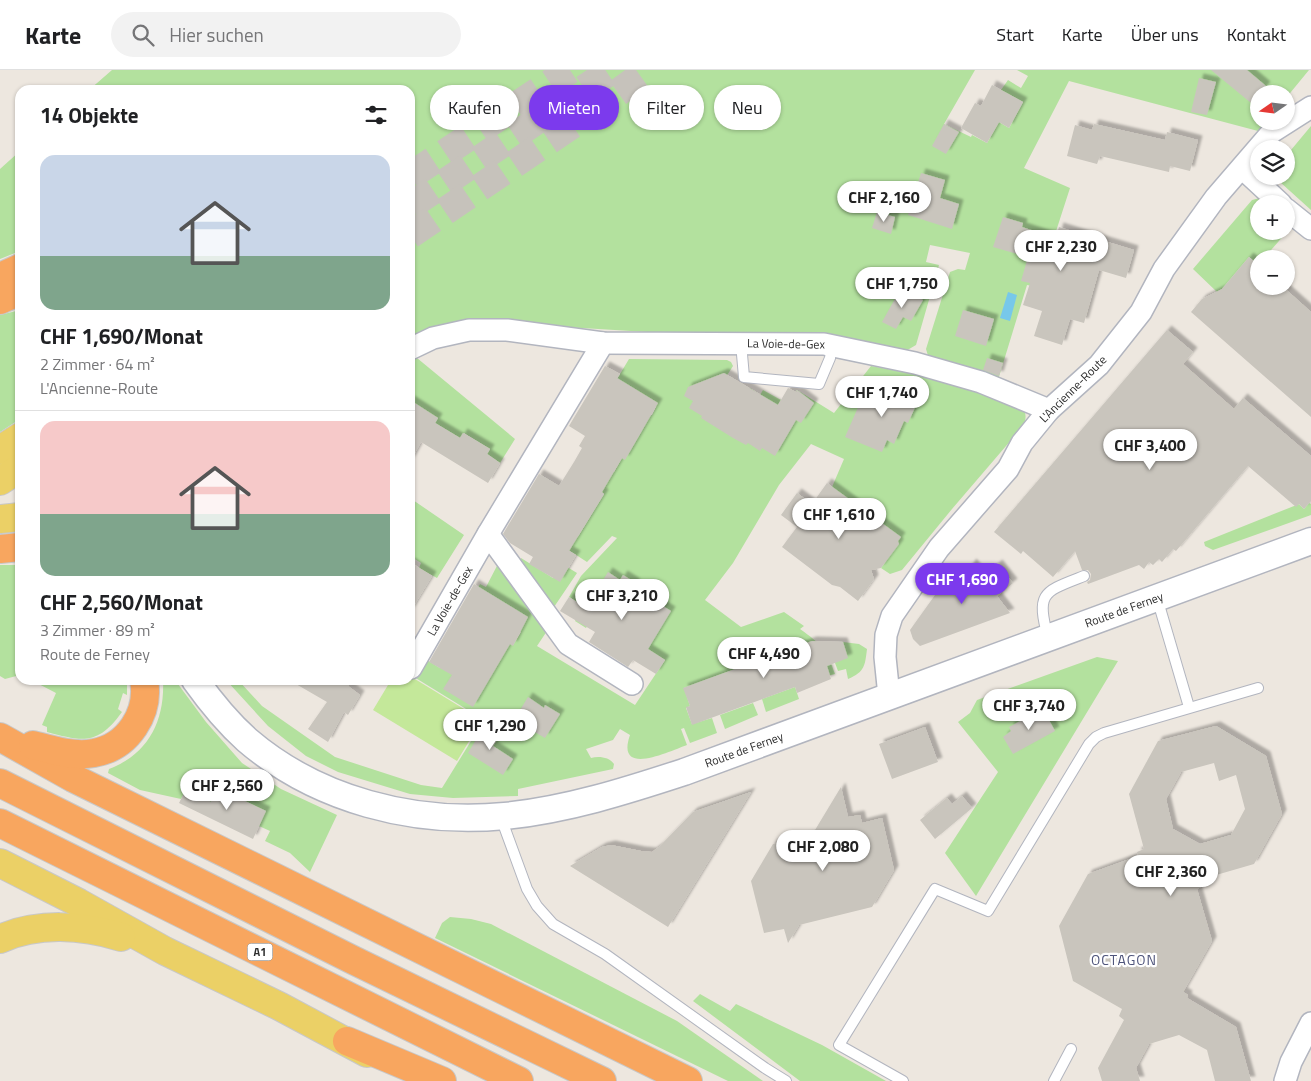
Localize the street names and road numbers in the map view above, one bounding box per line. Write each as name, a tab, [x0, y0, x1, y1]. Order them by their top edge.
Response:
street label: La Voie-de-Gex	[747, 333, 826, 354]
street label: L'Ancienne-Route	[1035, 351, 1111, 427]
street label: La Voie-de-Gex	[422, 562, 478, 639]
street label: Route de Ferney	[1082, 586, 1166, 633]
street label: Route de Ferney	[702, 726, 786, 773]
road number: A1	[248, 944, 272, 960]

